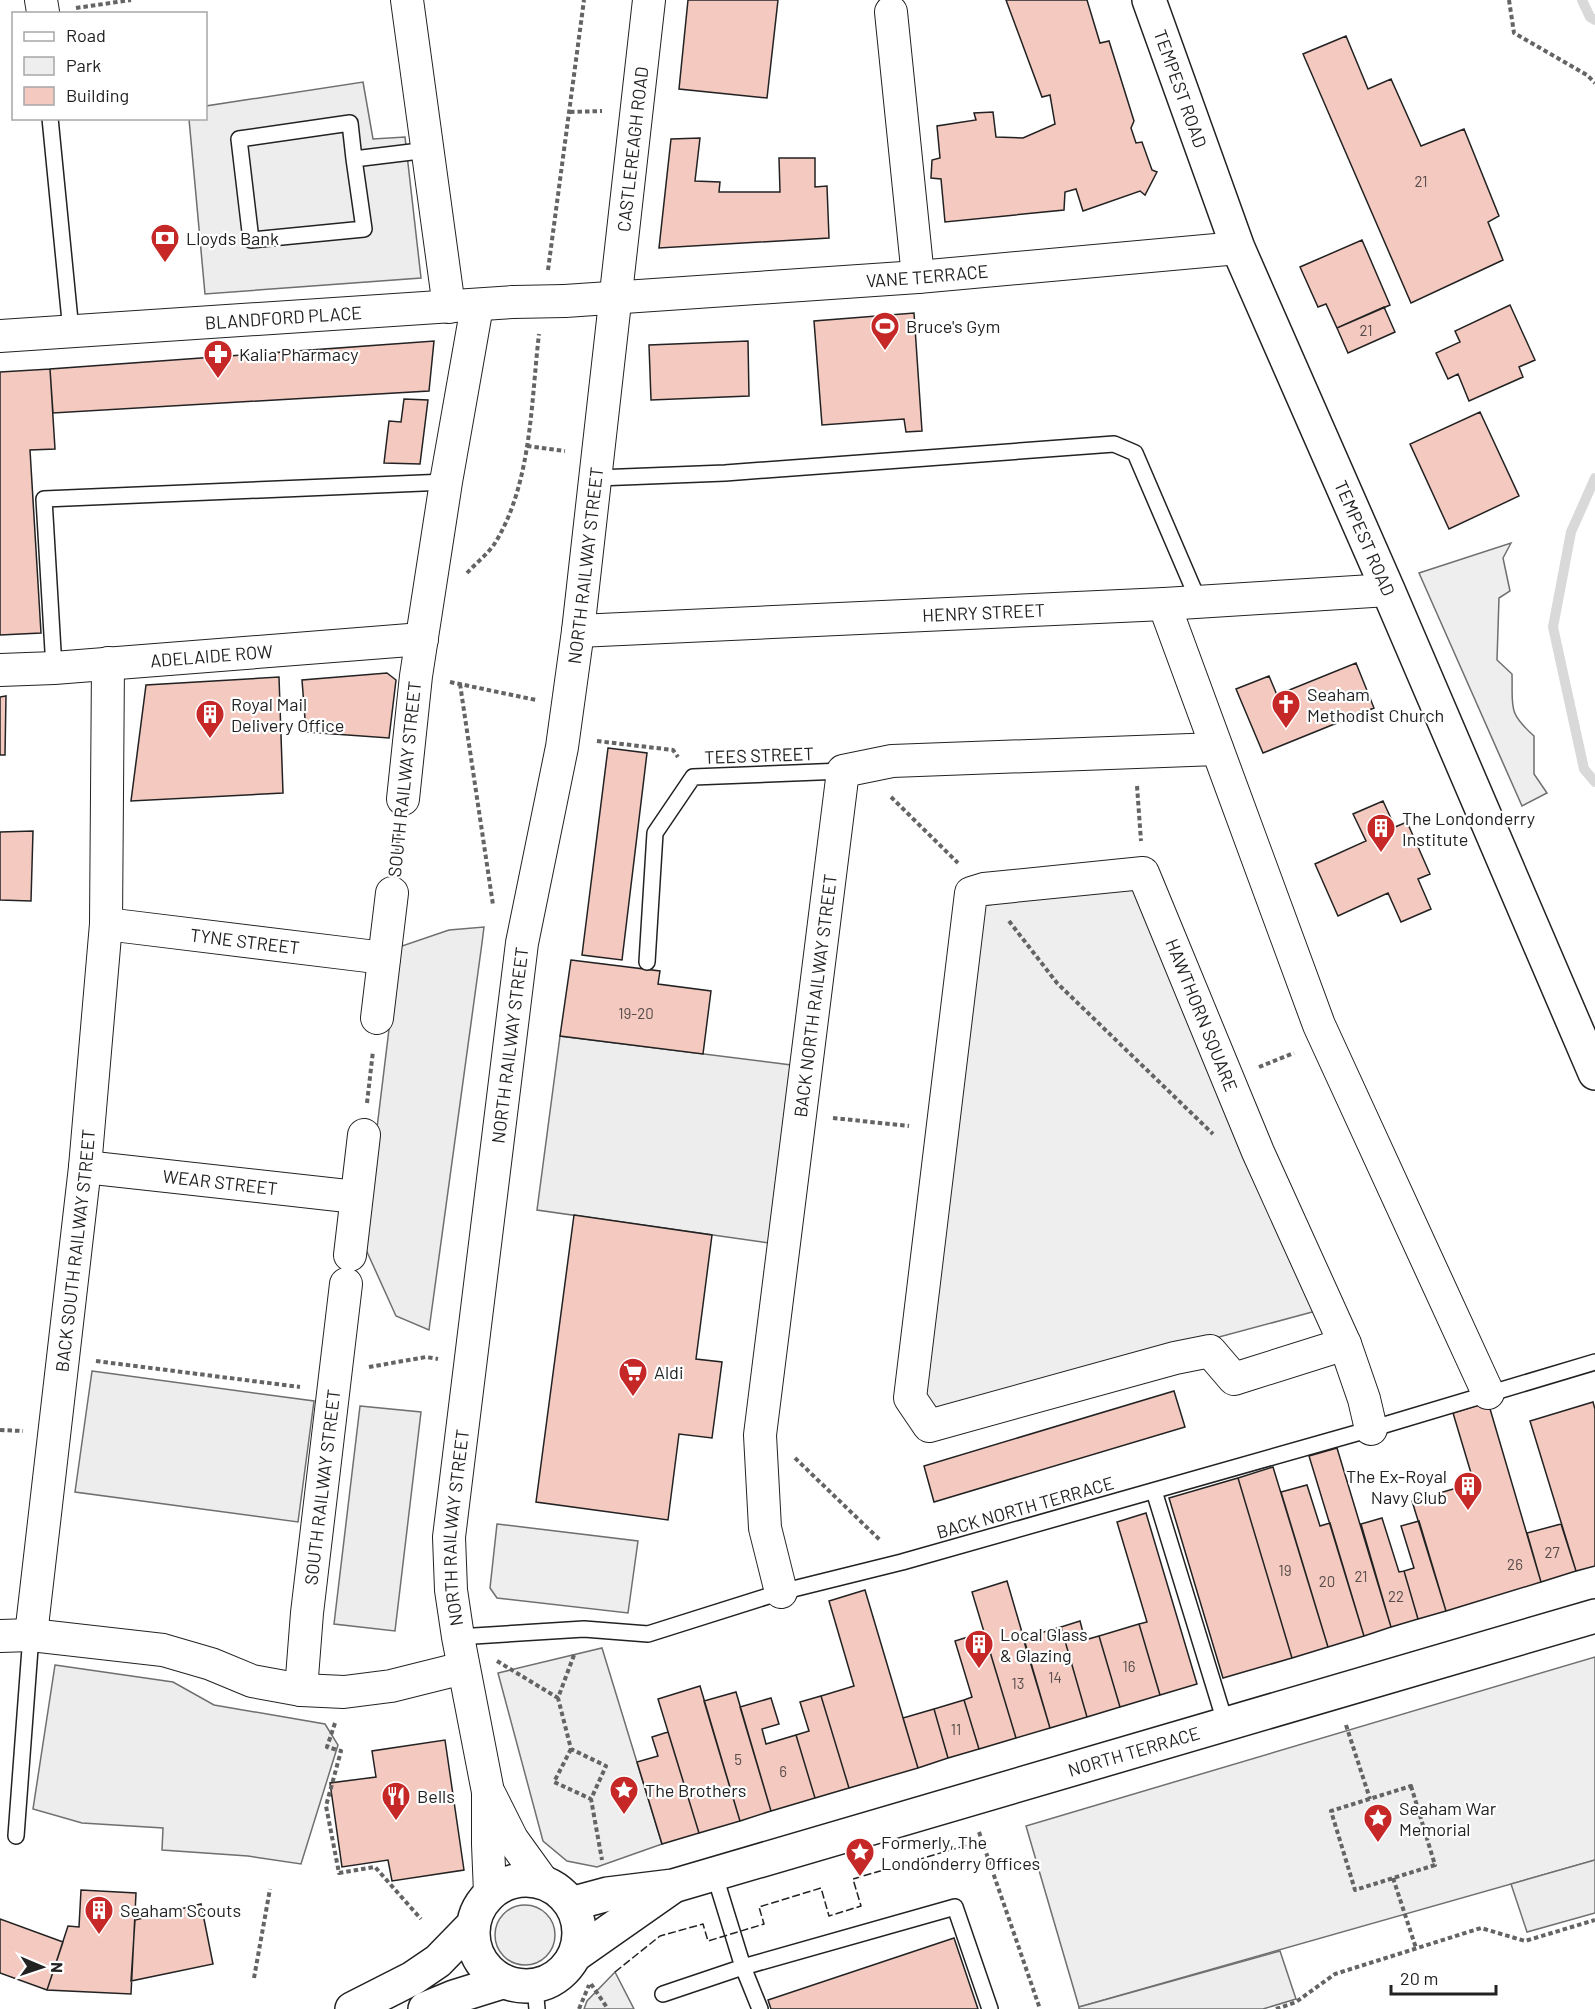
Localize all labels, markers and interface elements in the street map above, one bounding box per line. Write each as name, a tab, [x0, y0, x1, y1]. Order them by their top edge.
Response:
legend	[12, 12, 207, 120]
text: Road	[66, 24, 106, 46]
street label: TEMPEST ROAD	[1149, 26, 1212, 150]
text: Park	[66, 54, 101, 76]
street label: CASTLEREAGH ROAD	[612, 65, 652, 233]
text: Building	[66, 84, 129, 106]
house number: 21	[1414, 172, 1428, 190]
bank icon: Lloyds Bank	[149, 222, 181, 264]
place label: Lloyds Bank	[186, 227, 279, 249]
street label: VANE TERRACE	[865, 260, 989, 292]
street label: BLANDFORD PLACE	[204, 301, 363, 333]
sports icon: Bruce's Gym	[869, 310, 901, 352]
place label: Bruce's Gym	[906, 315, 1000, 337]
house number: 21	[1359, 321, 1373, 339]
pharmacy icon: Kalia Pharmacy	[202, 338, 234, 380]
place label: Kalia Pharmacy	[239, 343, 358, 365]
street label: NORTH RAILWAY STREET	[563, 466, 607, 665]
street label: TEMPEST ROAD	[1330, 477, 1400, 599]
street label: HENRY STREET	[922, 598, 1045, 626]
street label: ADELAIDE ROW	[149, 640, 274, 671]
street label: SOUTH RAILWAY STREET	[383, 680, 425, 878]
place label: Seaham Methodist Church	[1307, 683, 1444, 726]
church icon: Seaham Methodist Church	[1270, 688, 1302, 730]
place label: Royal Mail Delivery Office	[231, 693, 344, 736]
building icon: Royal Mail Delivery Office	[194, 698, 226, 740]
street label: TEES STREET	[704, 742, 814, 768]
place label: The Londonderry Institute	[1402, 807, 1535, 850]
building icon: The Londonderry Institute	[1365, 812, 1397, 854]
street label: BACK NORTH RAILWAY STREET	[789, 873, 841, 1119]
street label: TYNE STREET	[189, 923, 301, 959]
street label: HAWTHORN SQUARE	[1161, 935, 1243, 1095]
street label: NORTH RAILWAY STREET	[486, 946, 532, 1145]
house number: 19-20	[618, 1004, 654, 1022]
street label: BACK SOUTH RAILWAY STREET	[50, 1128, 99, 1373]
street label: WEAR STREET	[162, 1165, 279, 1199]
supermarket icon: Aldi	[617, 1356, 649, 1398]
place label: Aldi	[654, 1361, 683, 1383]
street label: SOUTH RAILWAY STREET	[299, 1388, 344, 1586]
street label: NORTH RAILWAY STREET	[438, 1428, 473, 1628]
place label: The Ex-Royal Navy Club	[1346, 1465, 1447, 1508]
building icon: The Ex-Royal Navy Club	[1452, 1470, 1484, 1512]
street label: BACK NORTH TERRACE	[934, 1471, 1116, 1543]
house number: 27	[1544, 1543, 1560, 1561]
house number: 26	[1507, 1555, 1523, 1573]
house number: 19	[1278, 1561, 1292, 1579]
house number: 21	[1354, 1567, 1368, 1585]
house number: 20	[1319, 1572, 1335, 1590]
house number: 22	[1388, 1587, 1404, 1605]
place label: Local Glass & Glazing	[1000, 1623, 1088, 1666]
building icon: Local Glass & Glazing	[963, 1628, 995, 1670]
house number: 16	[1123, 1657, 1135, 1675]
house number: 14	[1048, 1668, 1062, 1686]
house number: 13	[1012, 1674, 1024, 1692]
house number: 11	[951, 1720, 961, 1738]
street label: NORTH TERRACE	[1065, 1721, 1202, 1781]
house number: 5	[734, 1750, 742, 1768]
house number: 6	[779, 1762, 787, 1780]
place icon: The Brothers	[608, 1774, 640, 1816]
place label: The Brothers	[645, 1779, 746, 1801]
restaurant icon: Bells	[380, 1780, 412, 1822]
place label: Bells	[417, 1785, 455, 1807]
place label: Seaham War Memorial	[1399, 1797, 1497, 1840]
place icon: Seaham War Memorial	[1362, 1802, 1394, 1844]
place label: Formerly, The Londonderry Offices	[881, 1831, 1040, 1874]
place icon: Formerly, The Londonderry Offices	[844, 1836, 876, 1878]
building icon: Seaham Scouts	[83, 1894, 115, 1936]
place label: Seaham Scouts	[120, 1899, 241, 1921]
north arrow	[12, 1937, 72, 1997]
scale bar	[1391, 1958, 1496, 1996]
text: N	[48, 1962, 67, 1973]
text: 20 m	[1400, 1967, 1438, 1989]

